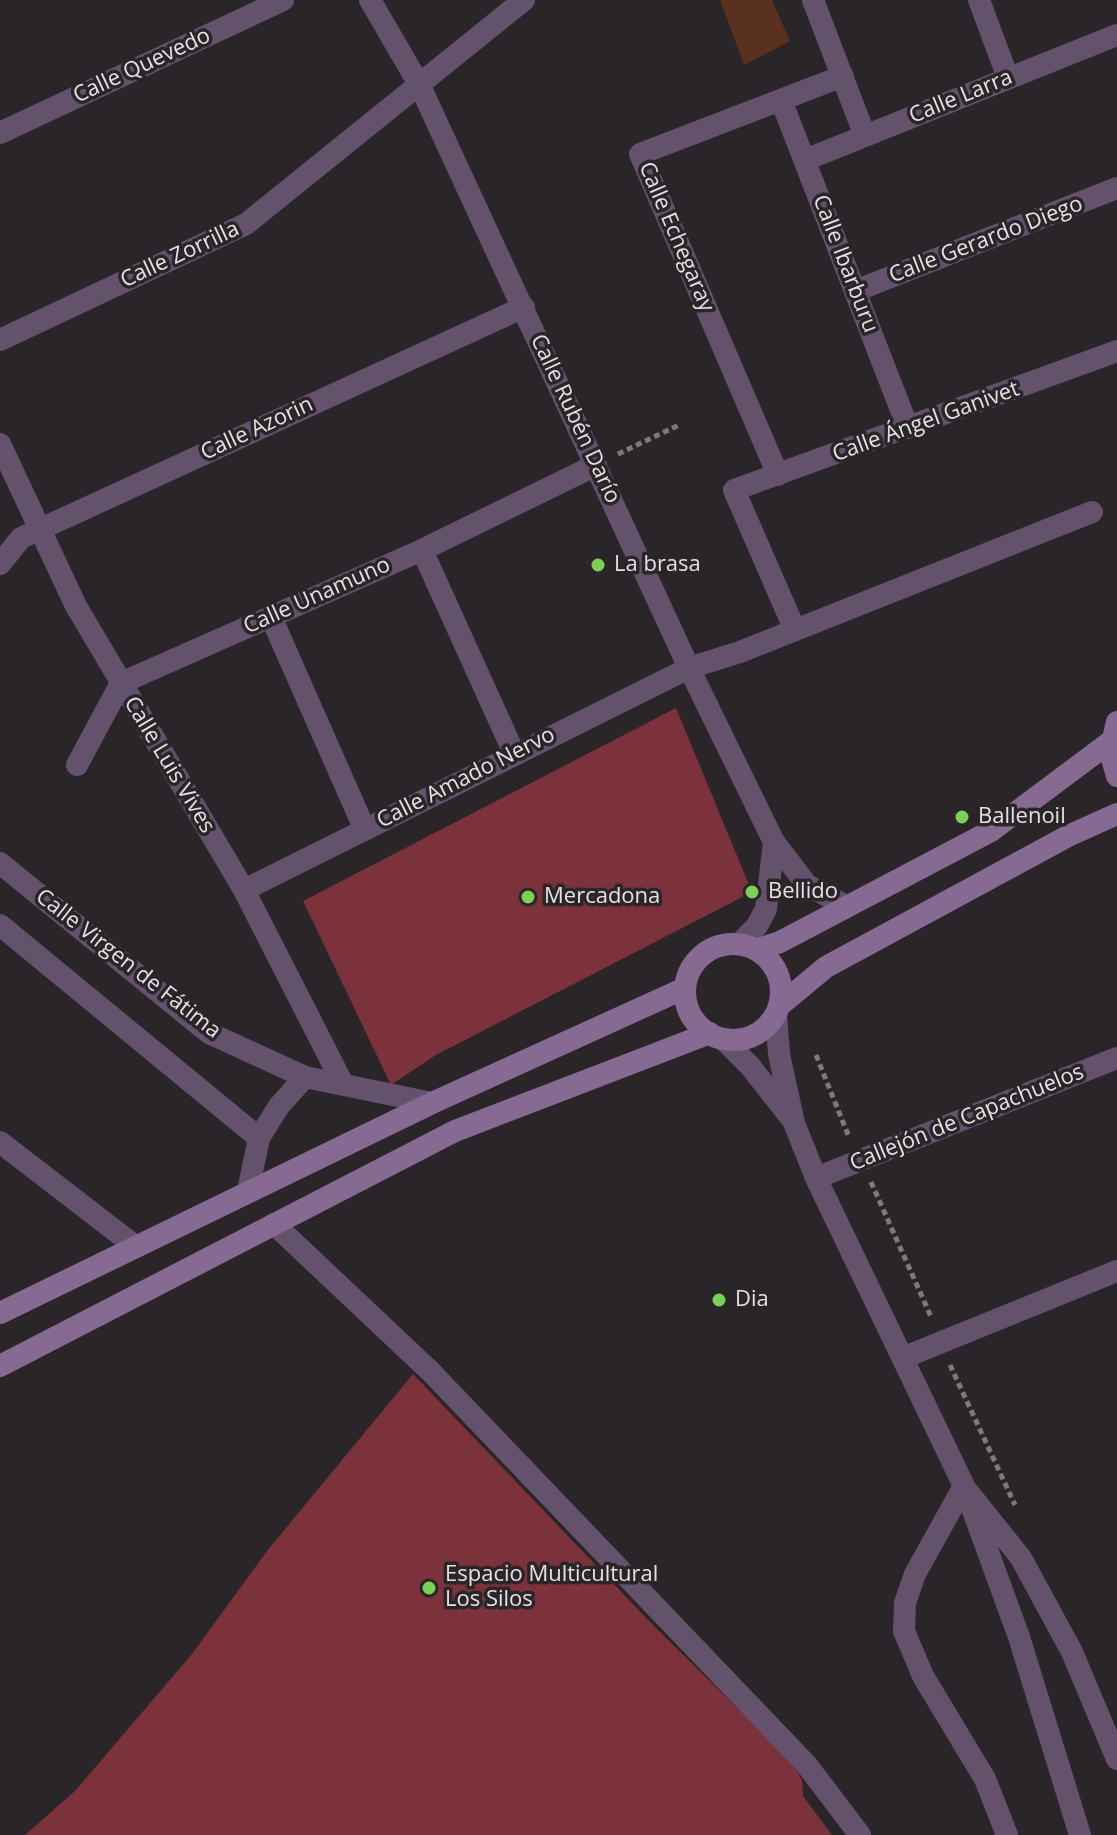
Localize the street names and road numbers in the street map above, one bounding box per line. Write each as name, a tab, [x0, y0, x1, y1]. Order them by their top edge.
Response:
street label: Calle Quevedo	[69, 23, 215, 109]
street label: Calle Larra	[905, 64, 1017, 130]
street label: Calle Echegaray	[633, 158, 719, 316]
street label: Calle Ibarburu	[807, 191, 883, 337]
street label: Calle Gerardo Diego	[885, 191, 1087, 289]
street label: Calle Zorrilla	[116, 216, 244, 294]
street label: Calle Rubén Darío	[524, 330, 626, 508]
street label: Calle Ángel Ganivet	[829, 376, 1023, 468]
street label: Calle Azorin	[197, 392, 317, 466]
street label: Calle Unamuno	[240, 552, 394, 640]
street label: Calle Luis Vives	[118, 692, 220, 838]
street label: Calle Amado Nervo	[373, 722, 559, 834]
street label: Calle Virgen de Fátima	[30, 884, 226, 1044]
street label: Callejón de Capachuelos	[846, 1059, 1088, 1177]

